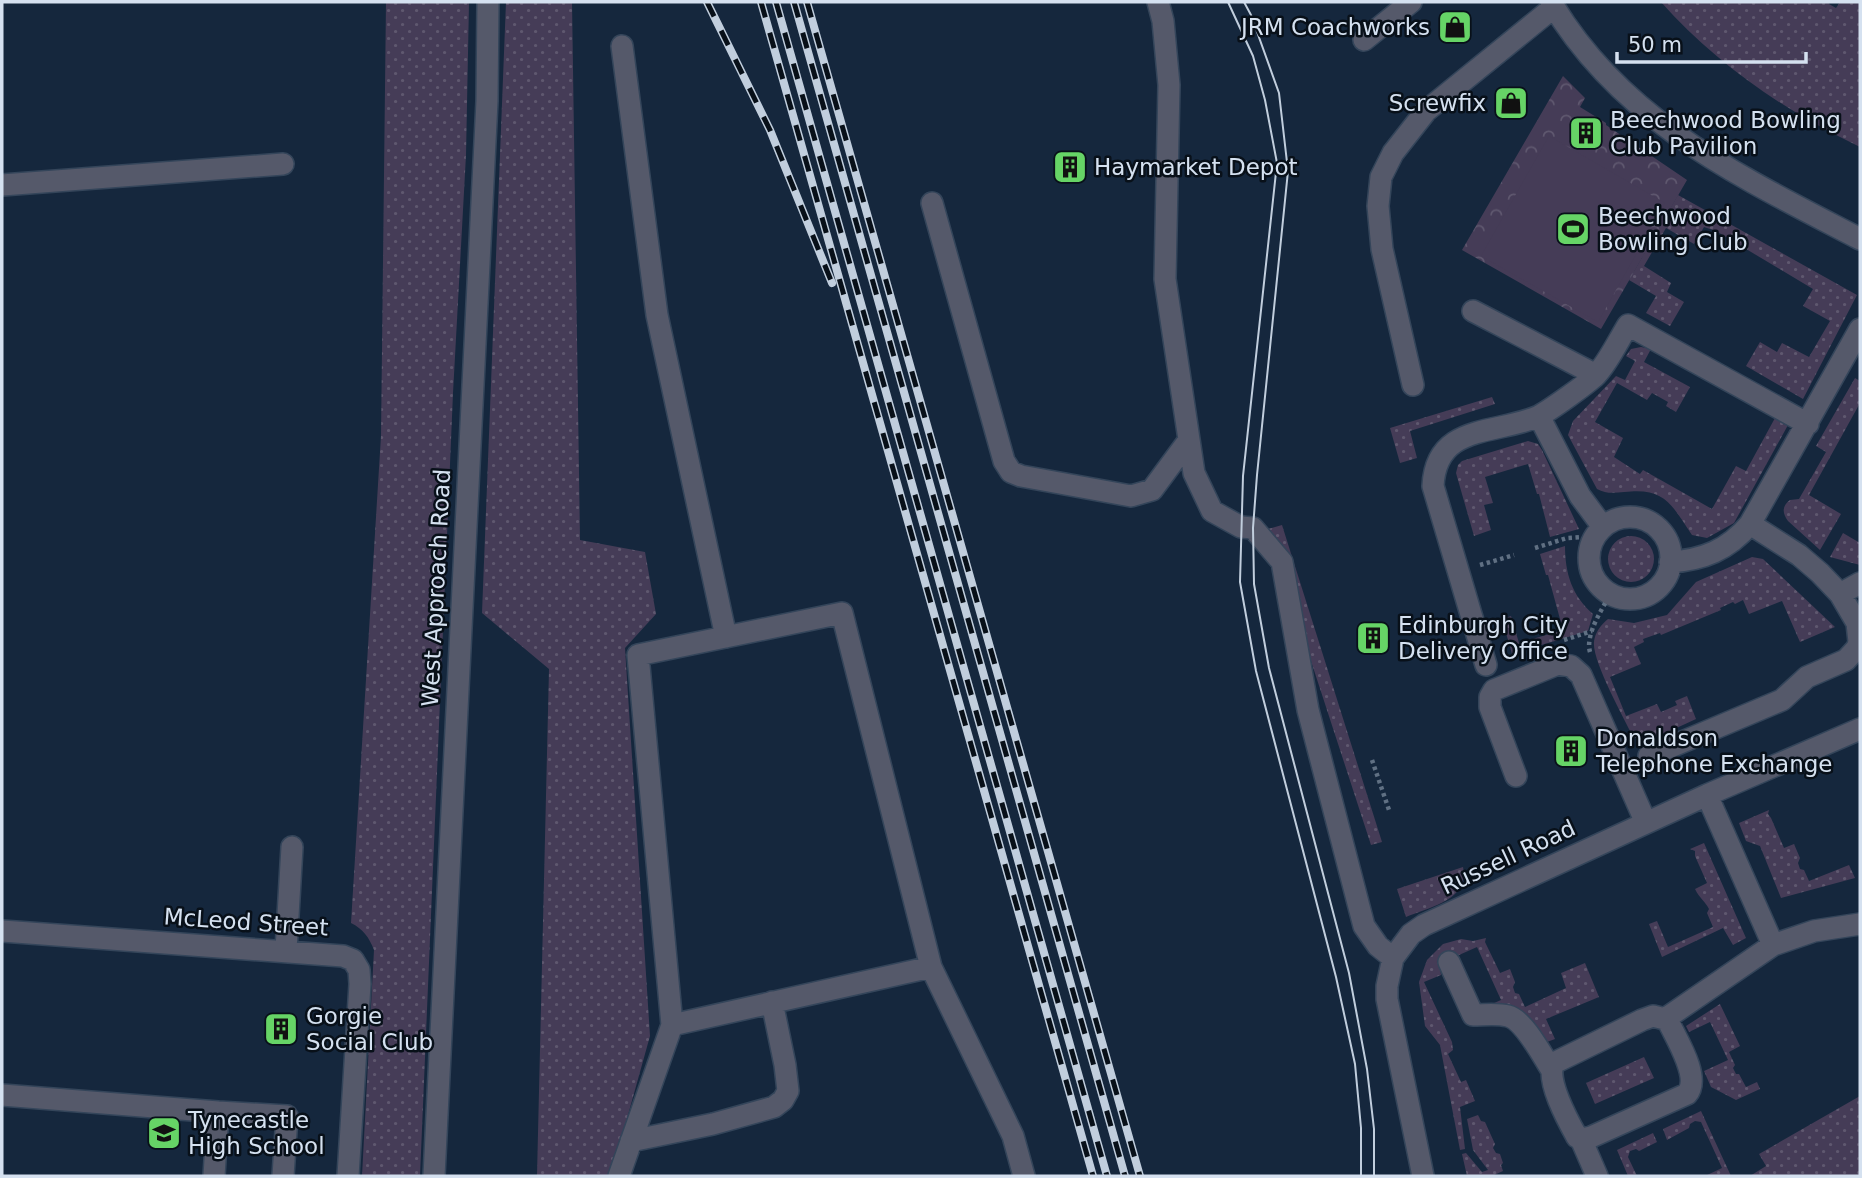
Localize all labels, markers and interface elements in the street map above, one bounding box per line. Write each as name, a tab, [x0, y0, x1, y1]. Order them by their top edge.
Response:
shop icon: JRM Coachworks	[1436, 8, 1474, 46]
place label: JRM Coachworks	[1239, 14, 1430, 40]
scale bar	[1617, 21, 1806, 65]
text: 50 m	[1628, 33, 1682, 57]
shop icon: Screwfix	[1492, 84, 1530, 122]
place label: Screwfix	[1389, 90, 1486, 116]
place label: Beechwood Bowling Club Pavilion	[1610, 107, 1841, 159]
building icon: Beechwood Bowling Club Pavilion	[1567, 114, 1605, 152]
building icon: Haymarket Depot	[1051, 148, 1089, 186]
place label: Haymarket Depot	[1094, 154, 1298, 180]
place label: Beechwood Bowling Club	[1598, 203, 1748, 255]
sports icon: Beechwood Bowling Club	[1554, 210, 1592, 248]
street label: West Approach Road	[417, 468, 455, 708]
place label: Edinburgh City Delivery Office	[1398, 612, 1568, 664]
building icon: Edinburgh City Delivery Office	[1354, 619, 1392, 657]
place label: Donaldson Telephone Exchange	[1595, 725, 1833, 777]
building icon: Donaldson Telephone Exchange	[1552, 732, 1590, 770]
street label: Russell Road	[1437, 814, 1579, 900]
street label: McLeod Street	[163, 903, 329, 941]
place label: Gorgie Social Club	[306, 1003, 433, 1055]
building icon: Gorgie Social Club	[262, 1010, 300, 1048]
place label: Tynecastle High School	[187, 1107, 325, 1159]
school or university icon: Tynecastle High School	[145, 1114, 183, 1152]

